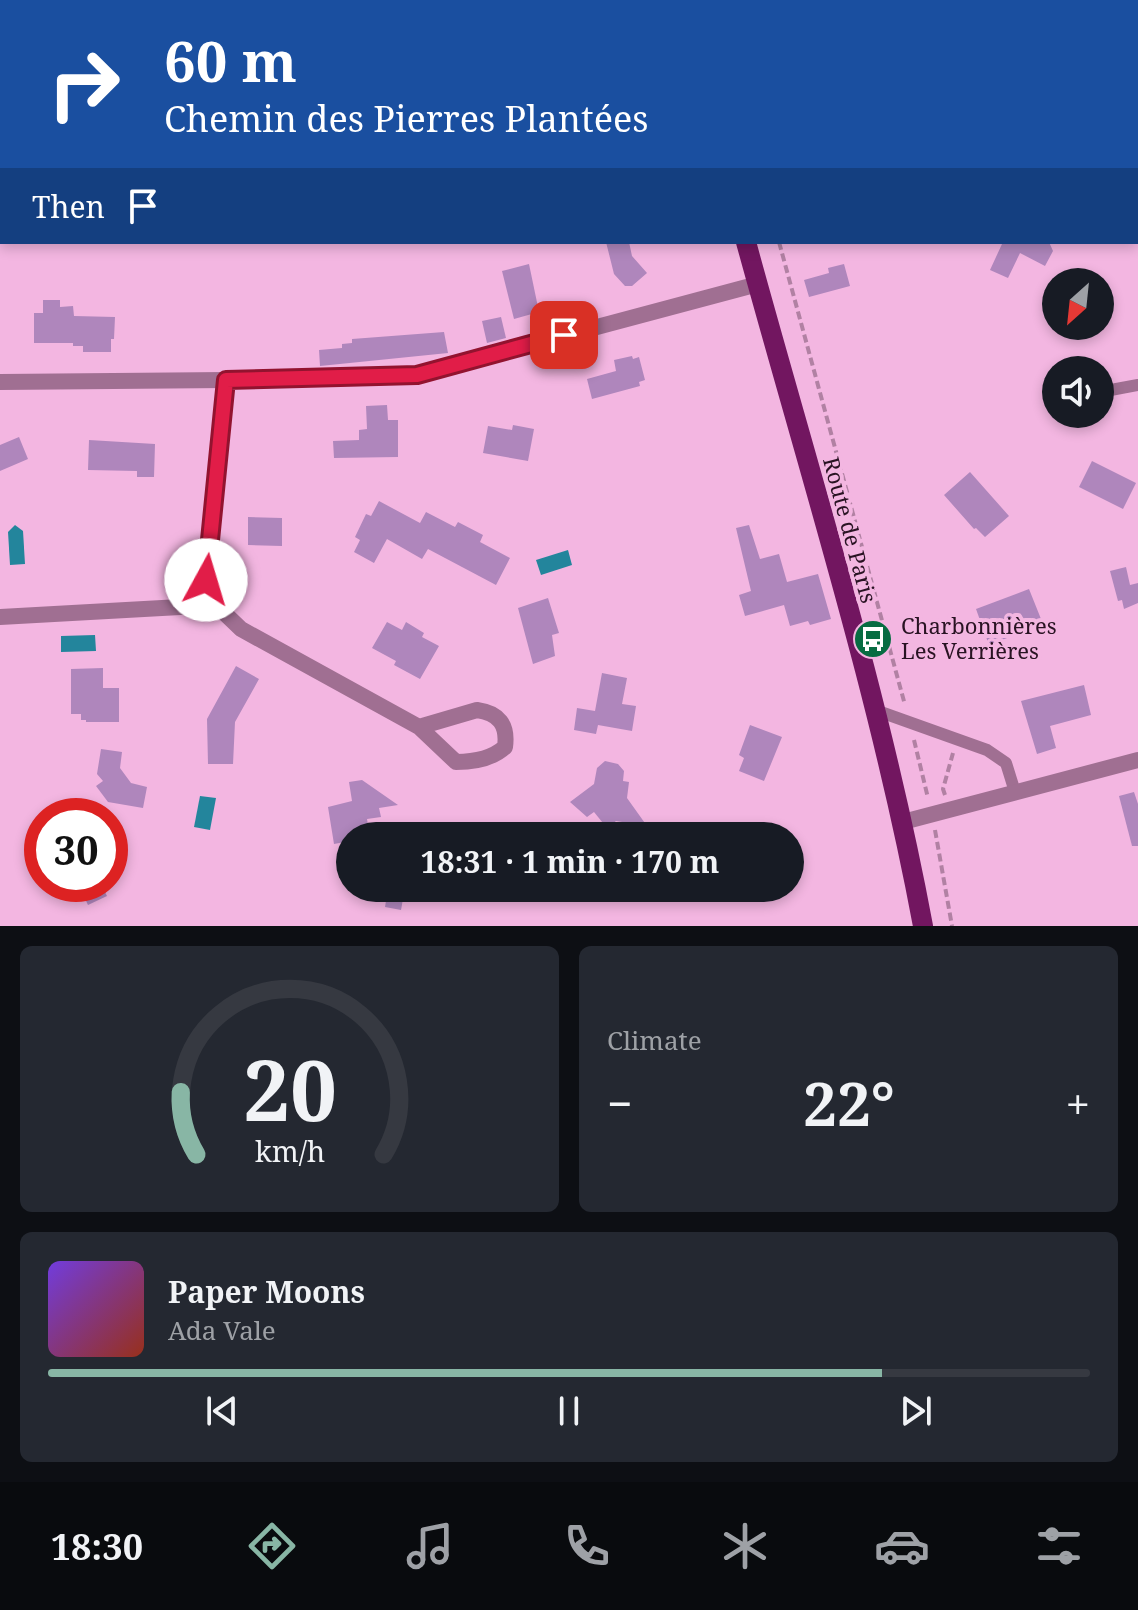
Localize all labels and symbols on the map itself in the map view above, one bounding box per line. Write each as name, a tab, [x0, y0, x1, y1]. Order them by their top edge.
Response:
north arrow	[1042, 268, 1114, 340]
pin	[530, 301, 598, 369]
street label: Route de Paris	[817, 453, 885, 606]
position arrow	[164, 538, 248, 622]
place label: Charbonnières Les Verrières	[901, 610, 1057, 665]
bus stop icon: Charbonnières Les Verrières	[852, 618, 894, 660]
speed limit sign: 30	[24, 798, 128, 902]

